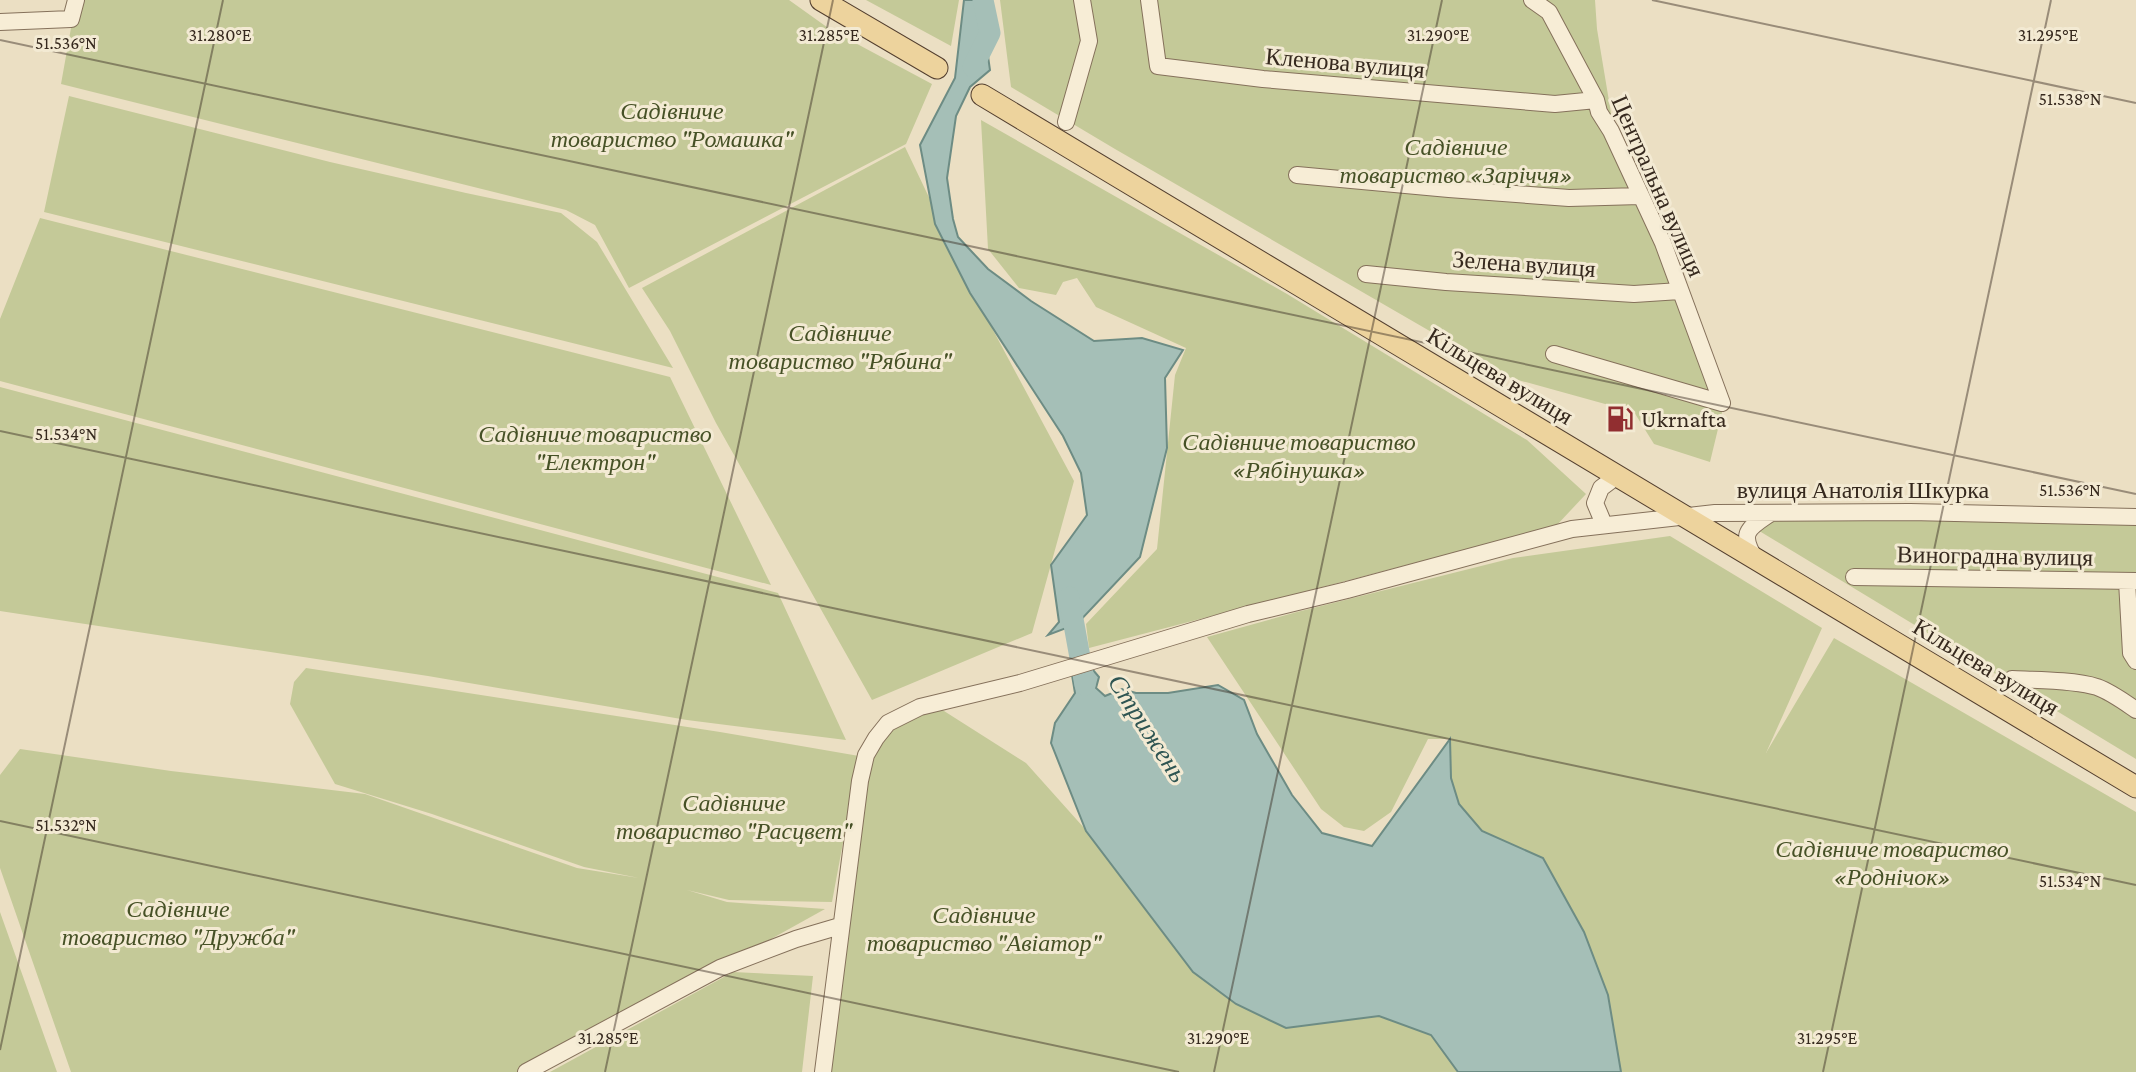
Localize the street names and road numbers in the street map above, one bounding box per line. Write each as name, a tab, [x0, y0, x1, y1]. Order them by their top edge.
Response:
street label: Кленова вулиця	[1264, 42, 1426, 83]
street label: Центральна вулиця	[1606, 91, 1711, 281]
street label: Зелена вулиця	[1452, 245, 1597, 282]
street label: Кільцева вулиця	[1422, 321, 1578, 430]
street label: вулиця Анатолія Шкурка	[1737, 476, 1990, 503]
street label: Виноградна вулиця	[1897, 540, 2094, 571]
street label: Кільцева вулиця	[1908, 612, 2064, 721]

